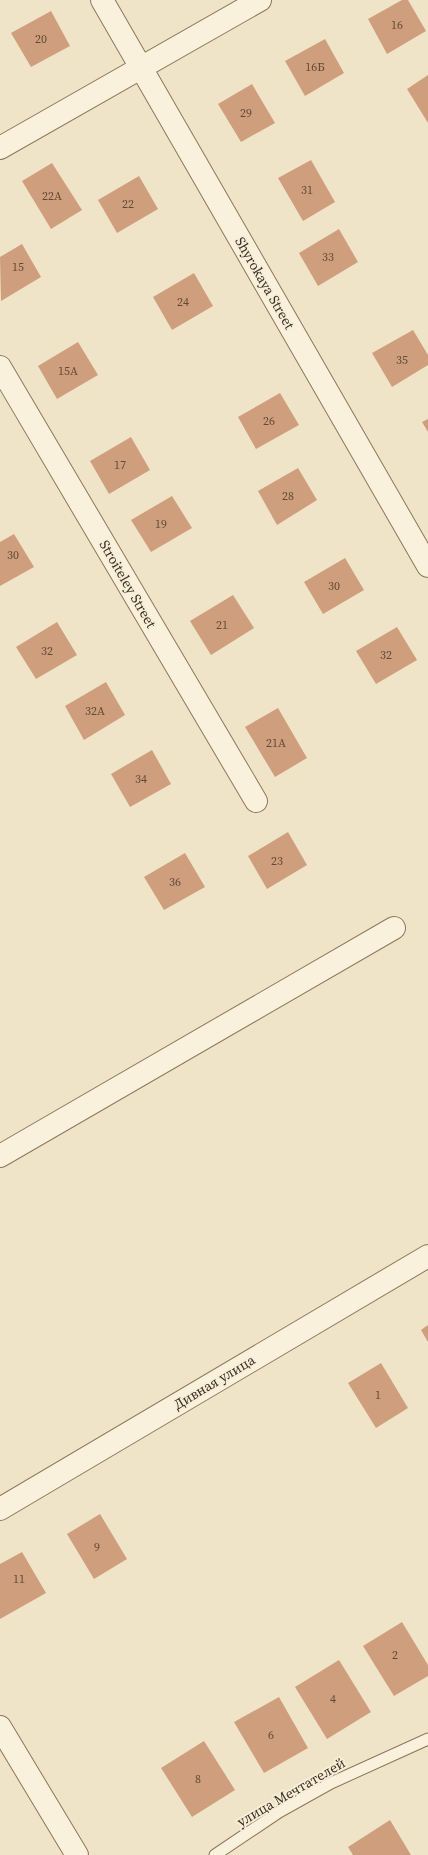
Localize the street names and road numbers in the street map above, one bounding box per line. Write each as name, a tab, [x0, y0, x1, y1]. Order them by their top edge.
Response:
street label: Shyrokaya Street	[230, 233, 300, 333]
street label: Stroiteley Street	[95, 536, 162, 632]
street label: Дивная улица	[169, 1349, 259, 1414]
street label: улица Мечтателей	[233, 1753, 349, 1831]

